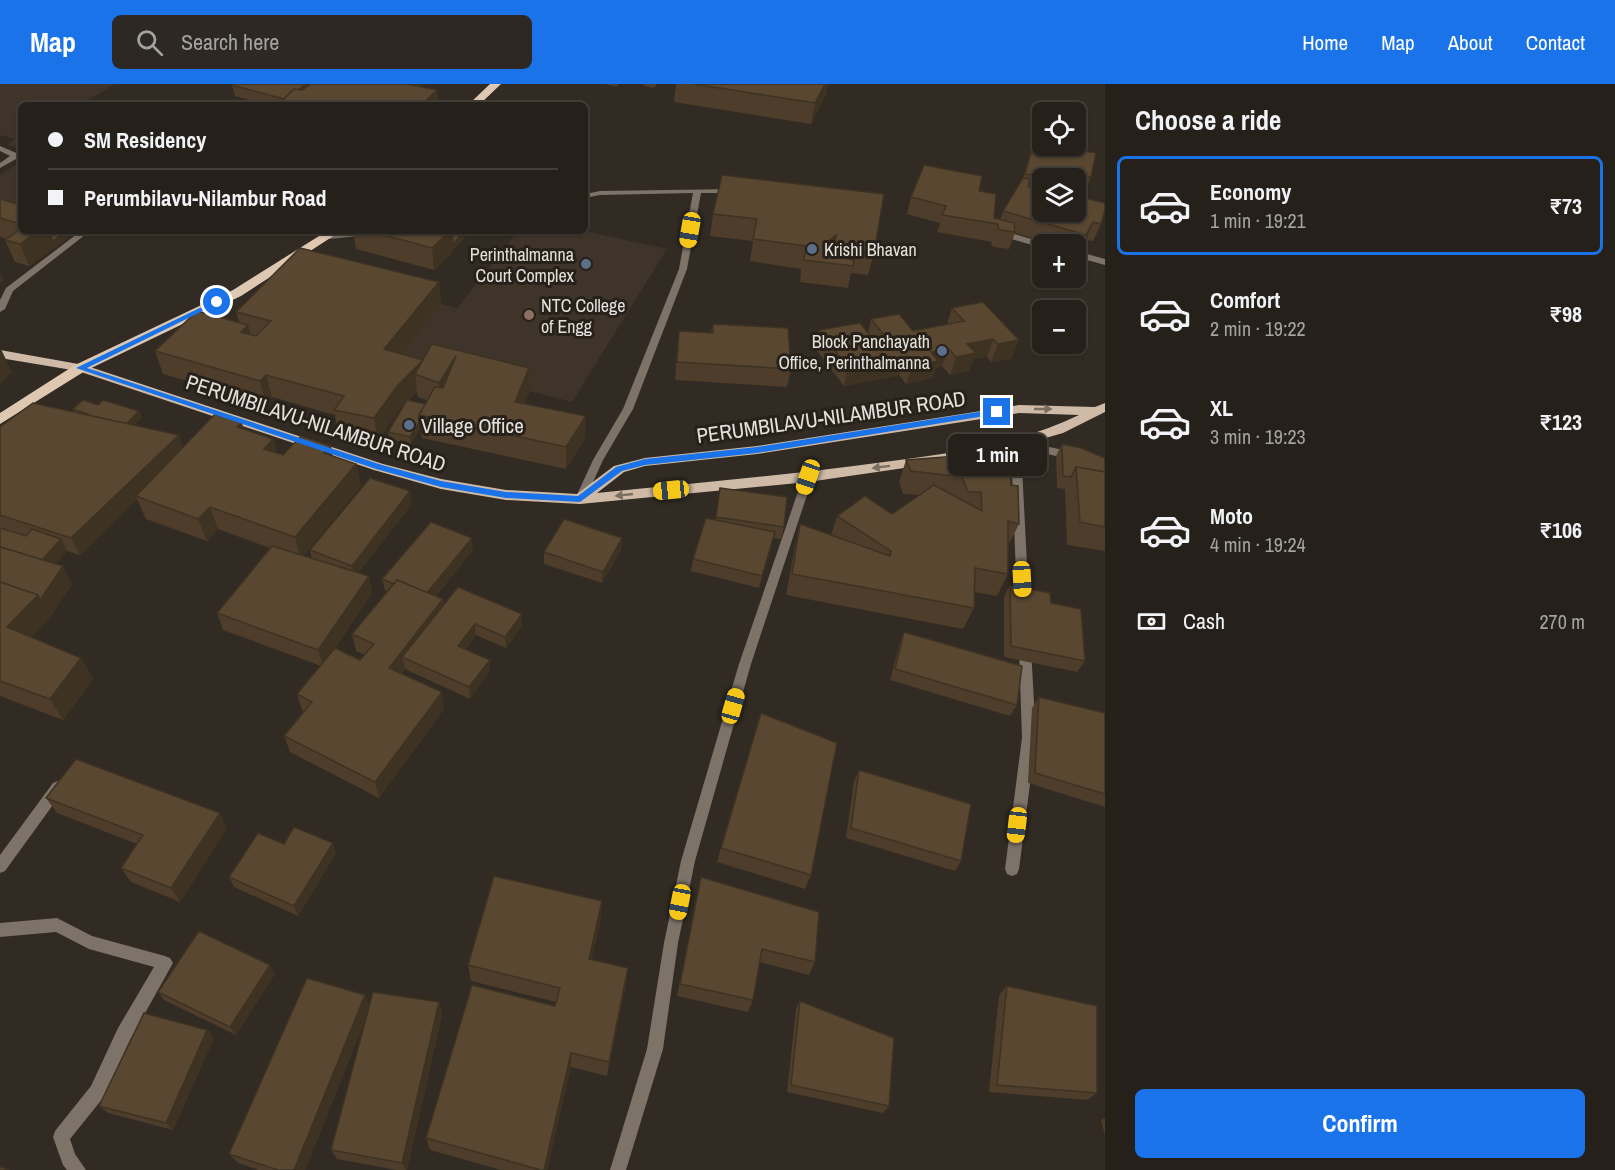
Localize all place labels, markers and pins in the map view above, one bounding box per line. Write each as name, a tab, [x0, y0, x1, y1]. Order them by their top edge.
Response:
place label: Krishi Bhavan	[824, 237, 917, 262]
place label: Perinthalmanna Court Complex	[470, 242, 575, 288]
marker: Krishi Bhavan	[805, 242, 819, 256]
marker: Perinthalmanna Court Complex	[579, 257, 593, 271]
place label: NTC College of Engg	[541, 293, 625, 339]
marker: NTC College of Engg	[522, 308, 536, 322]
place label: Block Panchayath Office, Perinthalmanna	[778, 329, 930, 375]
marker: Block Panchayath Office, Perinthalmanna	[935, 344, 949, 358]
place label: Village Office	[421, 411, 524, 440]
marker: Village Office	[402, 418, 416, 432]

